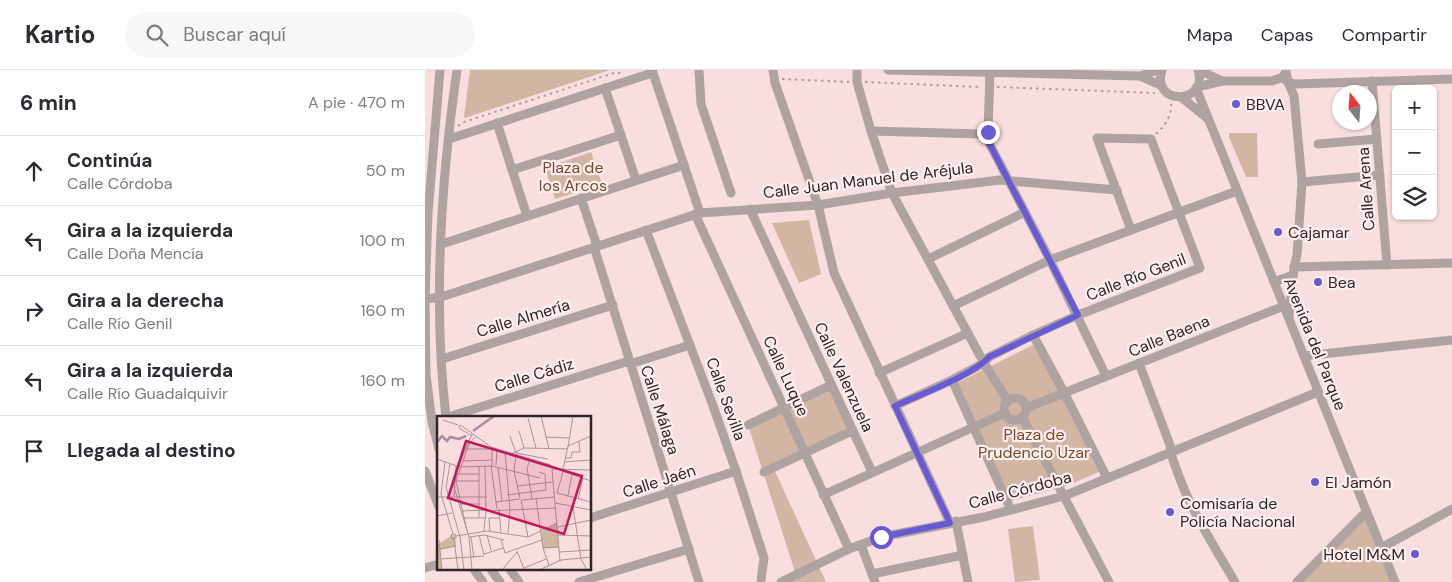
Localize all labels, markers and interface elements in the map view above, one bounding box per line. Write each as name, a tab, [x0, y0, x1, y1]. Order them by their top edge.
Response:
search box	[125, 12, 475, 57]
text: Kartio	[25, 19, 95, 50]
icon: search	[143, 21, 171, 49]
text: Buscar aquí	[183, 22, 286, 47]
text: Mapa	[1187, 23, 1233, 47]
text: Capas	[1261, 23, 1314, 47]
text: Compartir	[1342, 23, 1427, 47]
north arrow	[1332, 85, 1377, 130]
map controls	[1392, 85, 1437, 220]
button: +	[1392, 85, 1437, 130]
text: 6 min	[20, 89, 77, 117]
text: A pie · 470 m	[308, 92, 405, 113]
place label: BBVA	[1246, 94, 1285, 115]
marker: BBVA	[1230, 98, 1242, 110]
route end	[977, 121, 1000, 144]
button: −	[1392, 130, 1437, 175]
street label: Calle Arena	[1353, 146, 1379, 232]
text: Continúa	[67, 148, 152, 173]
icon: ahead	[20, 157, 48, 185]
park label: Plaza de los Arcos	[539, 157, 607, 196]
street label: Calle Juan Manuel de Aréjula	[762, 157, 974, 203]
text: 50 m	[366, 160, 405, 181]
text: Calle Córdoba	[67, 173, 172, 194]
button: layers	[1392, 175, 1437, 220]
text: Gira a la izquierda	[67, 218, 233, 243]
place label: Cajamar	[1288, 222, 1350, 243]
marker: Cajamar	[1272, 226, 1284, 238]
icon: left	[20, 227, 48, 255]
text: 100 m	[360, 230, 405, 251]
text: Calle Doña Mencía	[67, 243, 203, 264]
street label: Calle Río Genil	[1083, 248, 1189, 306]
place label: Bea	[1328, 272, 1355, 293]
street label: Avenida del Parque	[1279, 275, 1351, 413]
marker: Bea	[1312, 276, 1324, 288]
text: Gira a la derecha	[67, 288, 224, 313]
street label: Calle Almería	[474, 294, 572, 342]
icon: right	[20, 297, 48, 325]
text: 160 m	[361, 300, 405, 321]
street label: Calle Baena	[1125, 310, 1213, 362]
text: Calle Río Genil	[67, 313, 172, 334]
street label: Calle Valenzuela	[809, 319, 879, 435]
street label: Calle Luque	[758, 332, 814, 420]
street label: Calle Cádiz	[492, 353, 576, 397]
street label: Calle Sevilla	[701, 355, 751, 443]
text: Gira a la izquierda	[67, 358, 233, 383]
street label: Calle Málaga	[636, 363, 684, 457]
icon: left	[20, 367, 48, 395]
text: 160 m	[361, 370, 405, 391]
text: Calle Río Guadalquivir	[67, 383, 228, 404]
inset map	[437, 416, 591, 570]
park label: Plaza de Prudencio Uzar	[978, 424, 1090, 463]
icon: arrive	[20, 437, 48, 465]
text: Llegada al destino	[67, 438, 236, 463]
street label: Calle Jaén	[620, 459, 698, 503]
street label: Calle Córdoba	[966, 466, 1074, 514]
place label: El Jamón	[1325, 472, 1392, 493]
marker: El Jamón	[1309, 476, 1321, 488]
place label: Comisaría de Policía Nacional	[1180, 493, 1295, 532]
marker: Comisaría de Policía Nacional	[1164, 506, 1176, 518]
route start	[870, 526, 893, 549]
place label: Hotel M&M	[1323, 544, 1405, 565]
marker: Hotel M&M	[1409, 548, 1421, 560]

